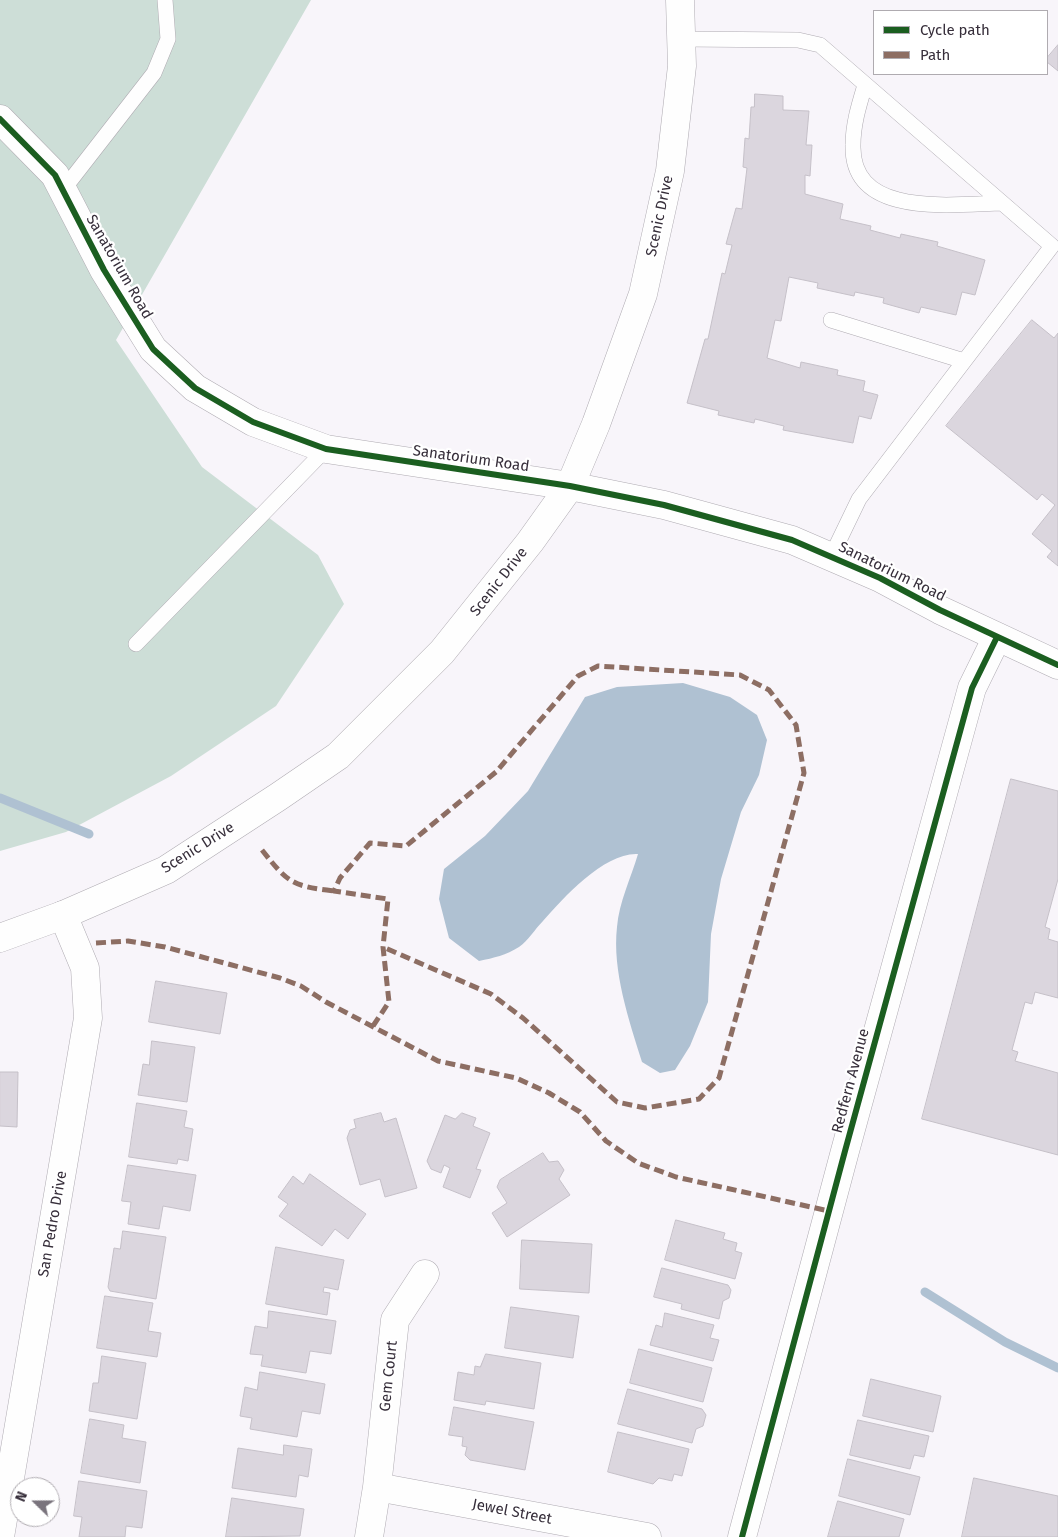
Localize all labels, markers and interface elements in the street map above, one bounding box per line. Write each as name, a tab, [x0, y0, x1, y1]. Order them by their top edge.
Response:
legend	[873, 10, 1048, 75]
text: Cycle path	[920, 21, 990, 39]
text: Path	[920, 46, 950, 64]
street label: Scenic Drive	[643, 174, 677, 258]
street label: Sanatorium Road	[82, 212, 156, 322]
street label: Sanatorium Road	[412, 442, 530, 476]
street label: Sanatorium Road	[835, 538, 949, 606]
street label: Scenic Drive	[466, 544, 532, 620]
street label: Scenic Drive	[158, 818, 238, 878]
street label: Redfern Avenue	[828, 1027, 874, 1135]
street label: San Pedro Drive	[35, 1169, 71, 1279]
street label: Gem Court	[376, 1340, 402, 1412]
north arrow	[10, 1477, 60, 1527]
text: N	[12, 1489, 31, 1504]
street label: Jewel Street	[471, 1495, 553, 1529]

